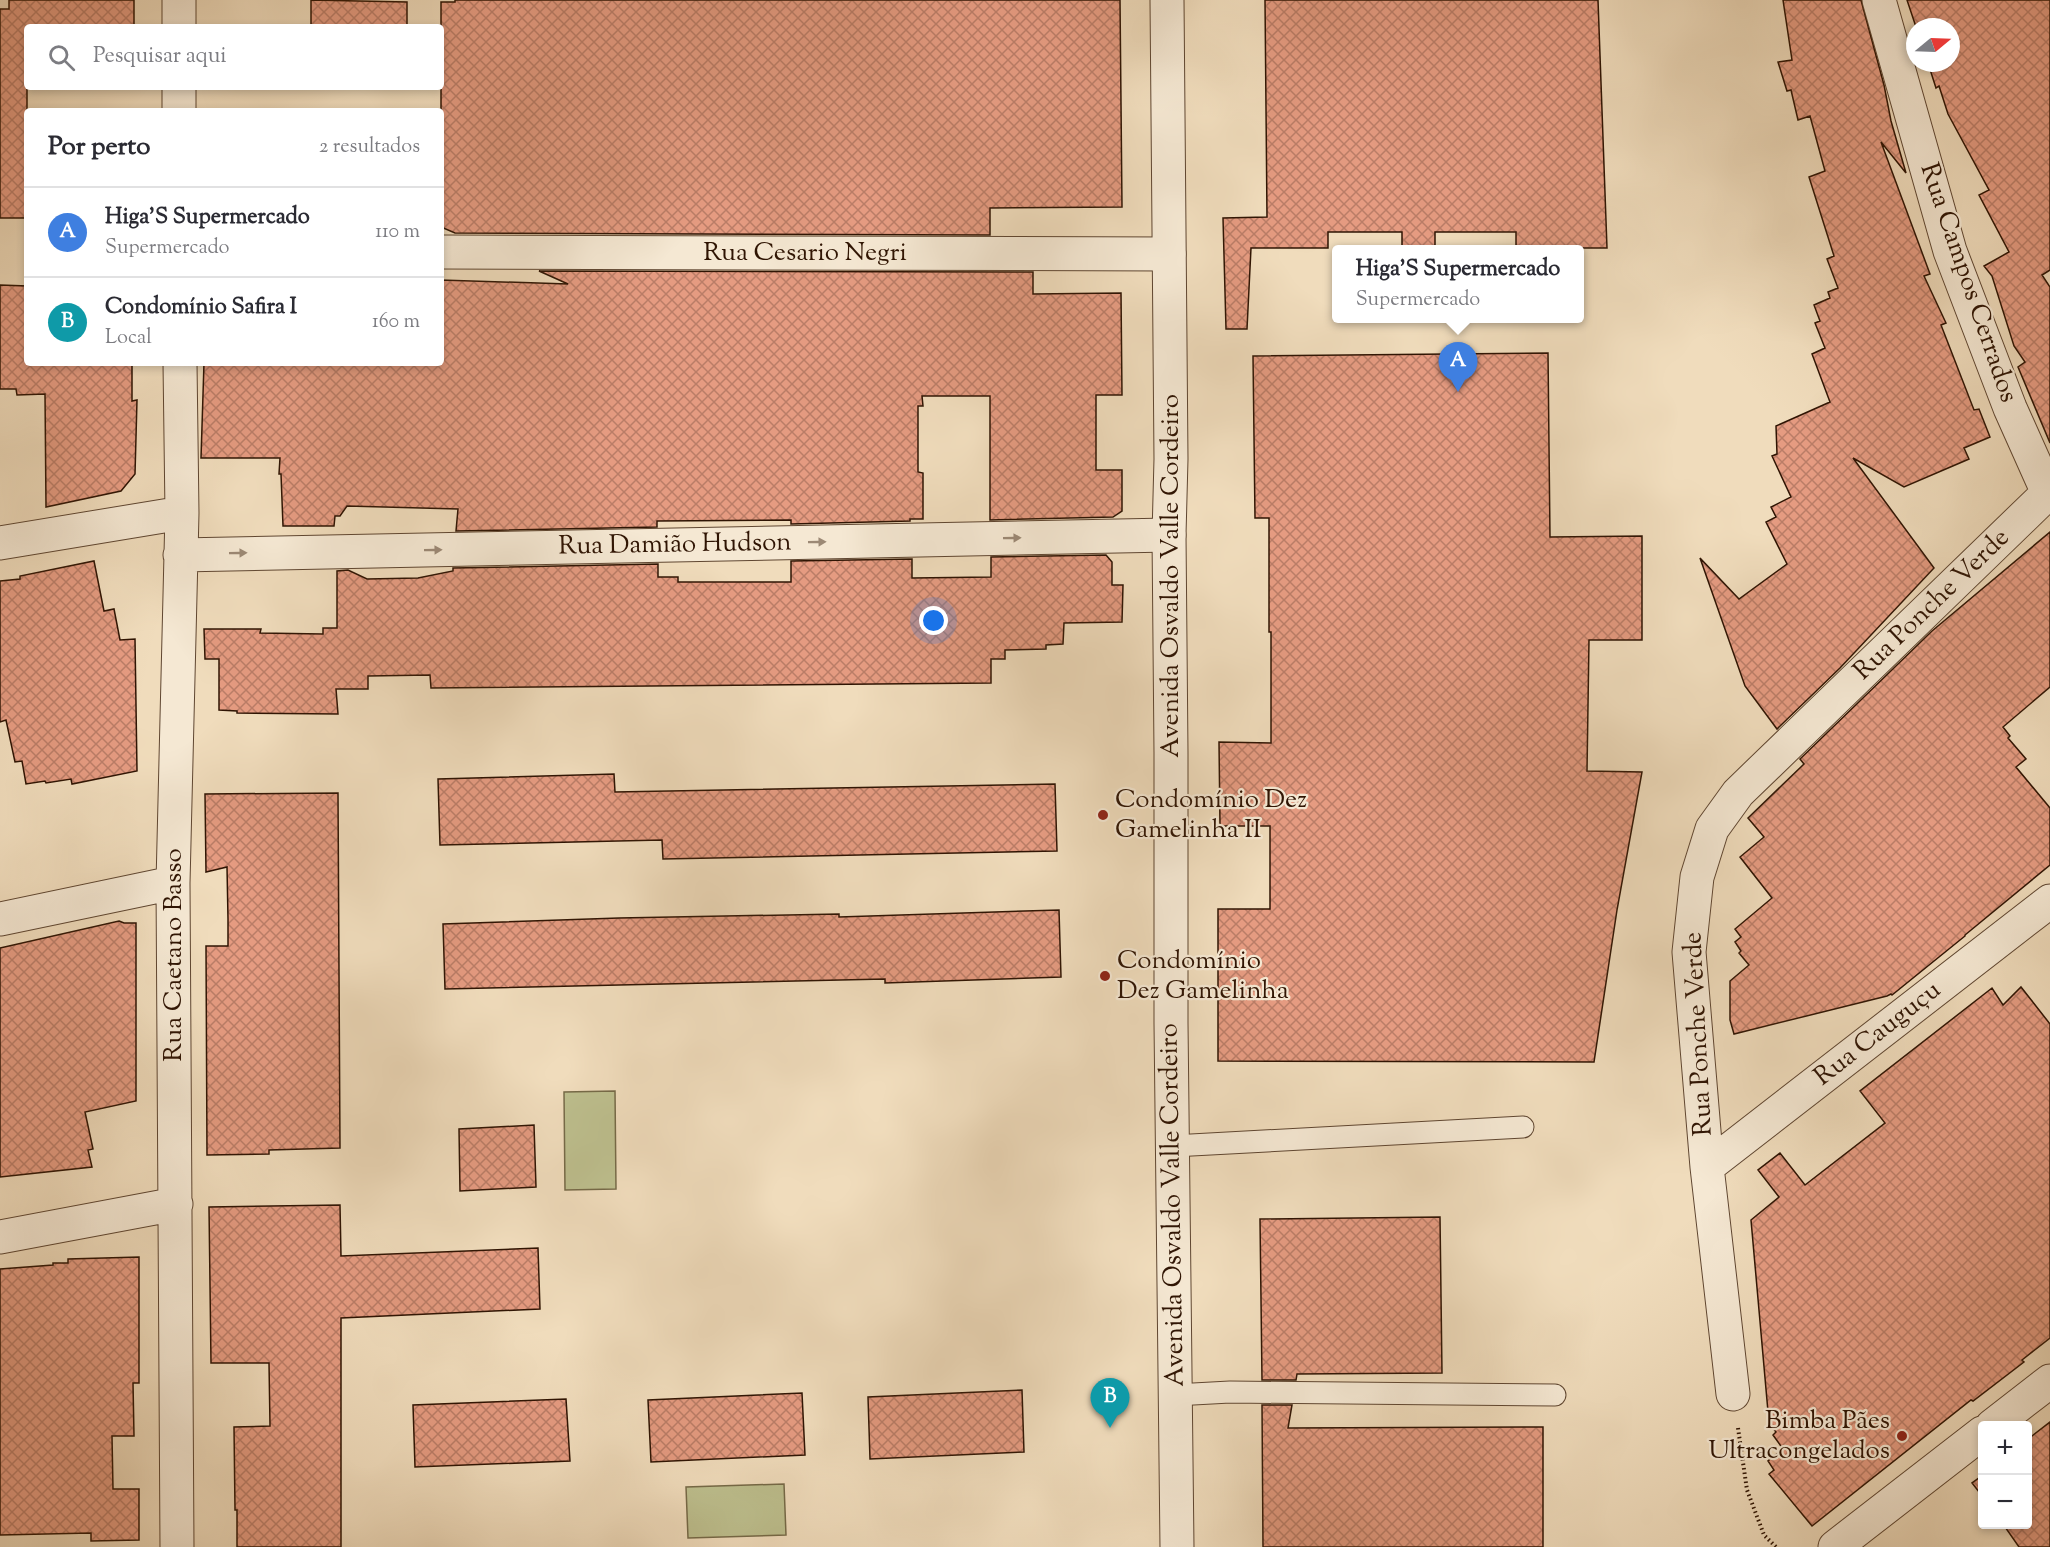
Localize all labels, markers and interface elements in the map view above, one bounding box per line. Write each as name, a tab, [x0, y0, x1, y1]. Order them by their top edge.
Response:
north arrow	[1906, 18, 1960, 72]
search box	[24, 24, 444, 90]
icon: search	[45, 41, 78, 74]
text: Pesquisar aqui	[93, 41, 227, 73]
text: Por perto	[48, 129, 150, 166]
text: 2 resultados	[319, 133, 420, 162]
street label: Rua Campos Cerrados	[1910, 158, 2026, 408]
text: Higa'S Supermercado	[105, 202, 310, 234]
text: A	[59, 218, 76, 247]
text: 110 m	[375, 218, 420, 247]
text: Supermercado	[105, 234, 230, 263]
street label: Rua Cesario Negri	[703, 235, 907, 272]
popup	[1332, 245, 1584, 323]
text: Higa'S Supermercado	[1356, 254, 1560, 286]
text: Supermercado	[1356, 286, 1480, 315]
text: Condomínio Safira I	[105, 292, 297, 324]
text: B	[61, 308, 74, 337]
text: 160 m	[372, 308, 420, 337]
text: Local	[105, 324, 152, 353]
pin: A	[1438, 342, 1478, 392]
street label: Avenida Osvaldo Valle Cordeiro	[1153, 394, 1190, 758]
street label: Rua Ponche Verde	[1846, 521, 2018, 689]
street label: Rua Damião Hudson	[558, 524, 792, 566]
one-way arrow	[1003, 534, 1022, 543]
one-way arrow	[808, 537, 827, 547]
one-way arrow	[424, 545, 443, 554]
one-way arrow	[229, 549, 248, 558]
your location	[919, 606, 948, 635]
place label: Condomínio Dez Gamelinha II	[1115, 782, 1307, 849]
marker: Condomínio Dez Gamelinha II	[1096, 808, 1110, 822]
street label: Rua Caetano Basso	[156, 848, 193, 1062]
street label: Rua Ponche Verde	[1675, 931, 1723, 1137]
place label: Condomínio Dez Gamelinha	[1117, 943, 1289, 1010]
marker: Condomínio Dez Gamelinha	[1098, 969, 1112, 983]
street label: Rua Cauguçu	[1807, 973, 1949, 1095]
street label: Avenida Osvaldo Valle Cordeiro	[1151, 1023, 1195, 1387]
pin: B	[1090, 1378, 1130, 1428]
place label: Bimba Pães Ultracongelados	[1708, 1403, 1890, 1470]
map controls	[1978, 1421, 2032, 1529]
button: +	[1978, 1421, 2032, 1475]
marker: Bimba Pães Ultracongelados	[1895, 1429, 1909, 1443]
button: −	[1978, 1475, 2032, 1529]

